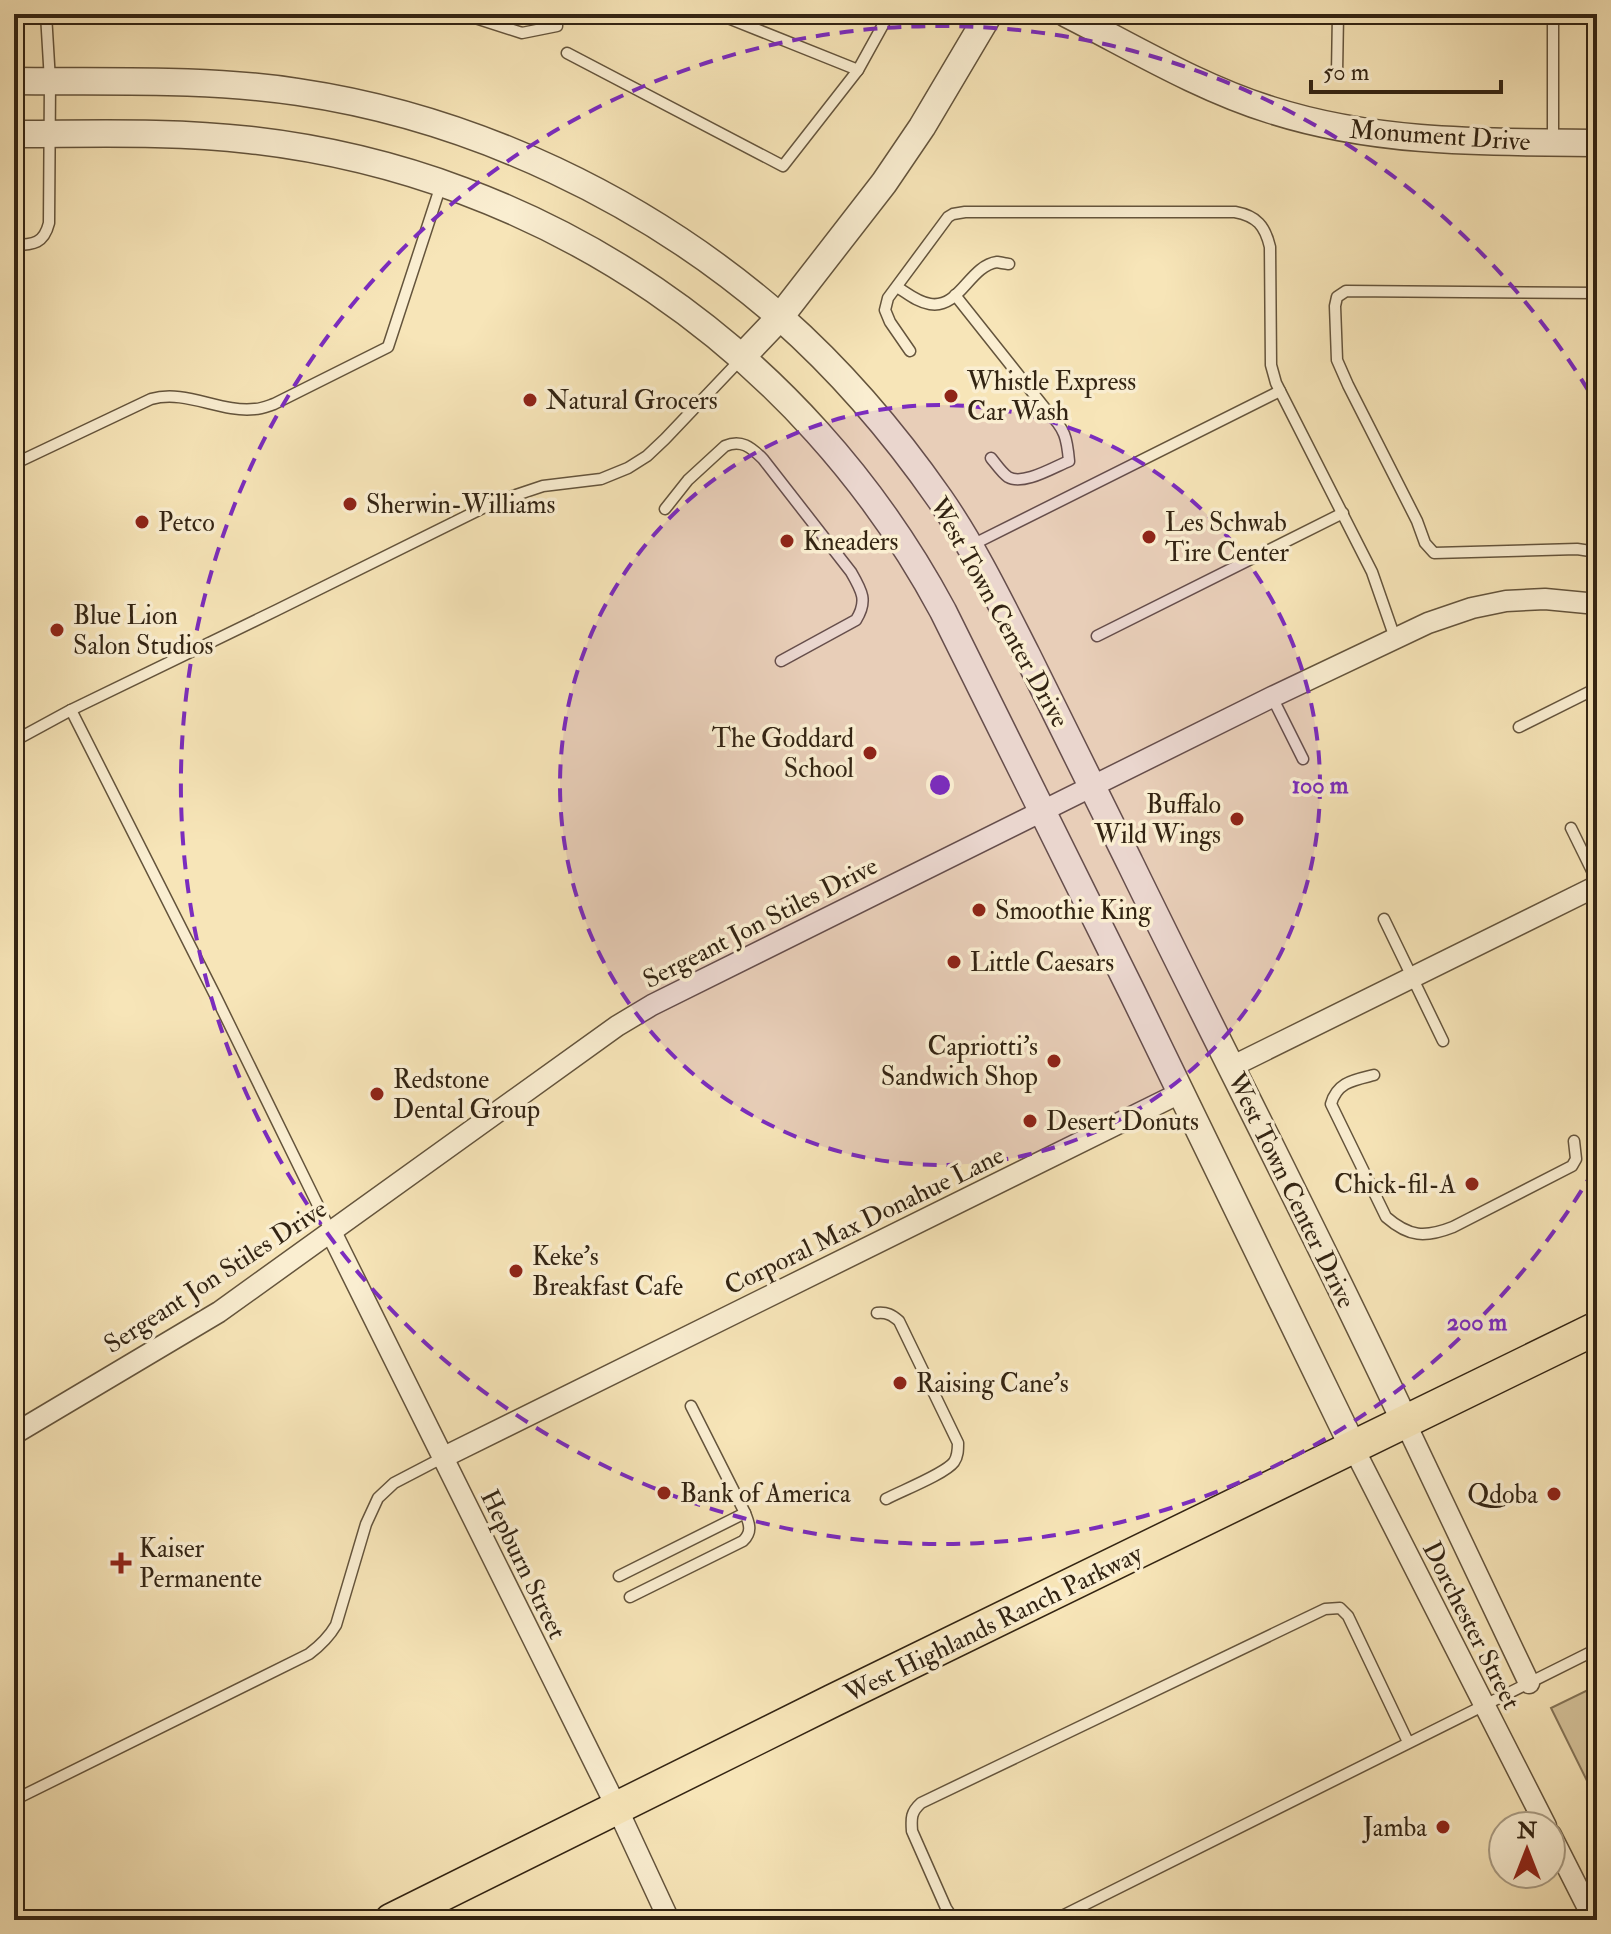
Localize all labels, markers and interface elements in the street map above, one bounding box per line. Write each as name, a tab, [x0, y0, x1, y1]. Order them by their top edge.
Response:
scale bar	[1311, 44, 1501, 94]
text: 50 m	[1323, 57, 1370, 88]
street label: Monument Drive	[1348, 114, 1532, 158]
place label: Whistle Express Car Wash	[966, 366, 1136, 428]
place label: Natural Grocers	[546, 385, 718, 417]
marker: Whistle Express Car Wash	[942, 387, 960, 405]
marker: Natural Grocers	[521, 391, 539, 409]
place label: Sherwin-Williams	[366, 489, 555, 521]
street label: West Town Center Drive	[922, 491, 1076, 733]
marker: Sherwin-Williams	[341, 495, 359, 513]
place label: Petco	[158, 507, 215, 539]
place label: Les Schwab Tire Center	[1165, 507, 1289, 569]
marker: Petco	[133, 513, 151, 531]
place label: Kneaders	[803, 526, 898, 558]
marker: Les Schwab Tire Center	[1140, 528, 1158, 546]
marker: Kneaders	[778, 532, 796, 550]
place label: Blue Lion Salon Studios	[73, 600, 214, 662]
marker: Blue Lion Salon Studios	[48, 621, 66, 639]
place label: The Goddard School	[712, 723, 854, 785]
marker: The Goddard School	[861, 744, 879, 762]
text: 100 m	[1292, 770, 1349, 801]
centre of rings	[926, 771, 954, 799]
place label: Buffalo Wild Wings	[1093, 789, 1221, 851]
marker: Buffalo Wild Wings	[1228, 810, 1246, 828]
street label: Sergeant Jon Stiles Drive	[638, 850, 883, 996]
place label: Smoothie King	[995, 895, 1152, 927]
marker: Smoothie King	[970, 901, 988, 919]
place label: Little Caesars	[970, 947, 1114, 979]
marker: Little Caesars	[945, 953, 963, 971]
place label: Capriotti's Sandwich Shop	[881, 1031, 1038, 1094]
marker: Capriotti's Sandwich Shop	[1045, 1052, 1063, 1070]
place label: Redstone Dental Group	[393, 1064, 540, 1127]
street label: West Town Center Drive	[1220, 1067, 1362, 1314]
marker: Redstone Dental Group	[368, 1085, 386, 1103]
place label: Desert Donuts	[1046, 1106, 1199, 1138]
marker: Desert Donuts	[1021, 1112, 1039, 1130]
street label: Corporal Max Donahue Lane	[719, 1139, 1010, 1303]
place label: Chick-fil-A	[1334, 1169, 1456, 1201]
marker: Chick-fil-A	[1463, 1175, 1481, 1193]
street label: Sergeant Jon Stiles Drive	[98, 1193, 333, 1361]
place label: Keke's Breakfast Cafe	[532, 1241, 683, 1303]
marker: Keke's Breakfast Cafe	[507, 1262, 525, 1280]
text: 200 m	[1447, 1307, 1508, 1338]
place label: Raising Cane's	[916, 1368, 1069, 1400]
marker: Raising Cane's	[891, 1374, 909, 1392]
place label: Bank of America	[680, 1478, 851, 1510]
place label: Qdoba	[1467, 1479, 1538, 1511]
street label: Hepburn Street	[472, 1484, 573, 1645]
marker: Bank of America	[655, 1484, 673, 1502]
marker: Qdoba	[1545, 1485, 1563, 1503]
place label: Kaiser Permanente	[139, 1533, 262, 1595]
street label: Dorchester Street	[1415, 1536, 1527, 1715]
street label: West Highlands Ranch Parkway	[838, 1537, 1148, 1710]
marker: Kaiser Permanente	[110, 1552, 132, 1574]
north arrow	[1487, 1810, 1567, 1890]
place label: Jamba	[1362, 1812, 1427, 1844]
text: N	[1516, 1817, 1537, 1845]
marker: Jamba	[1434, 1818, 1452, 1836]

